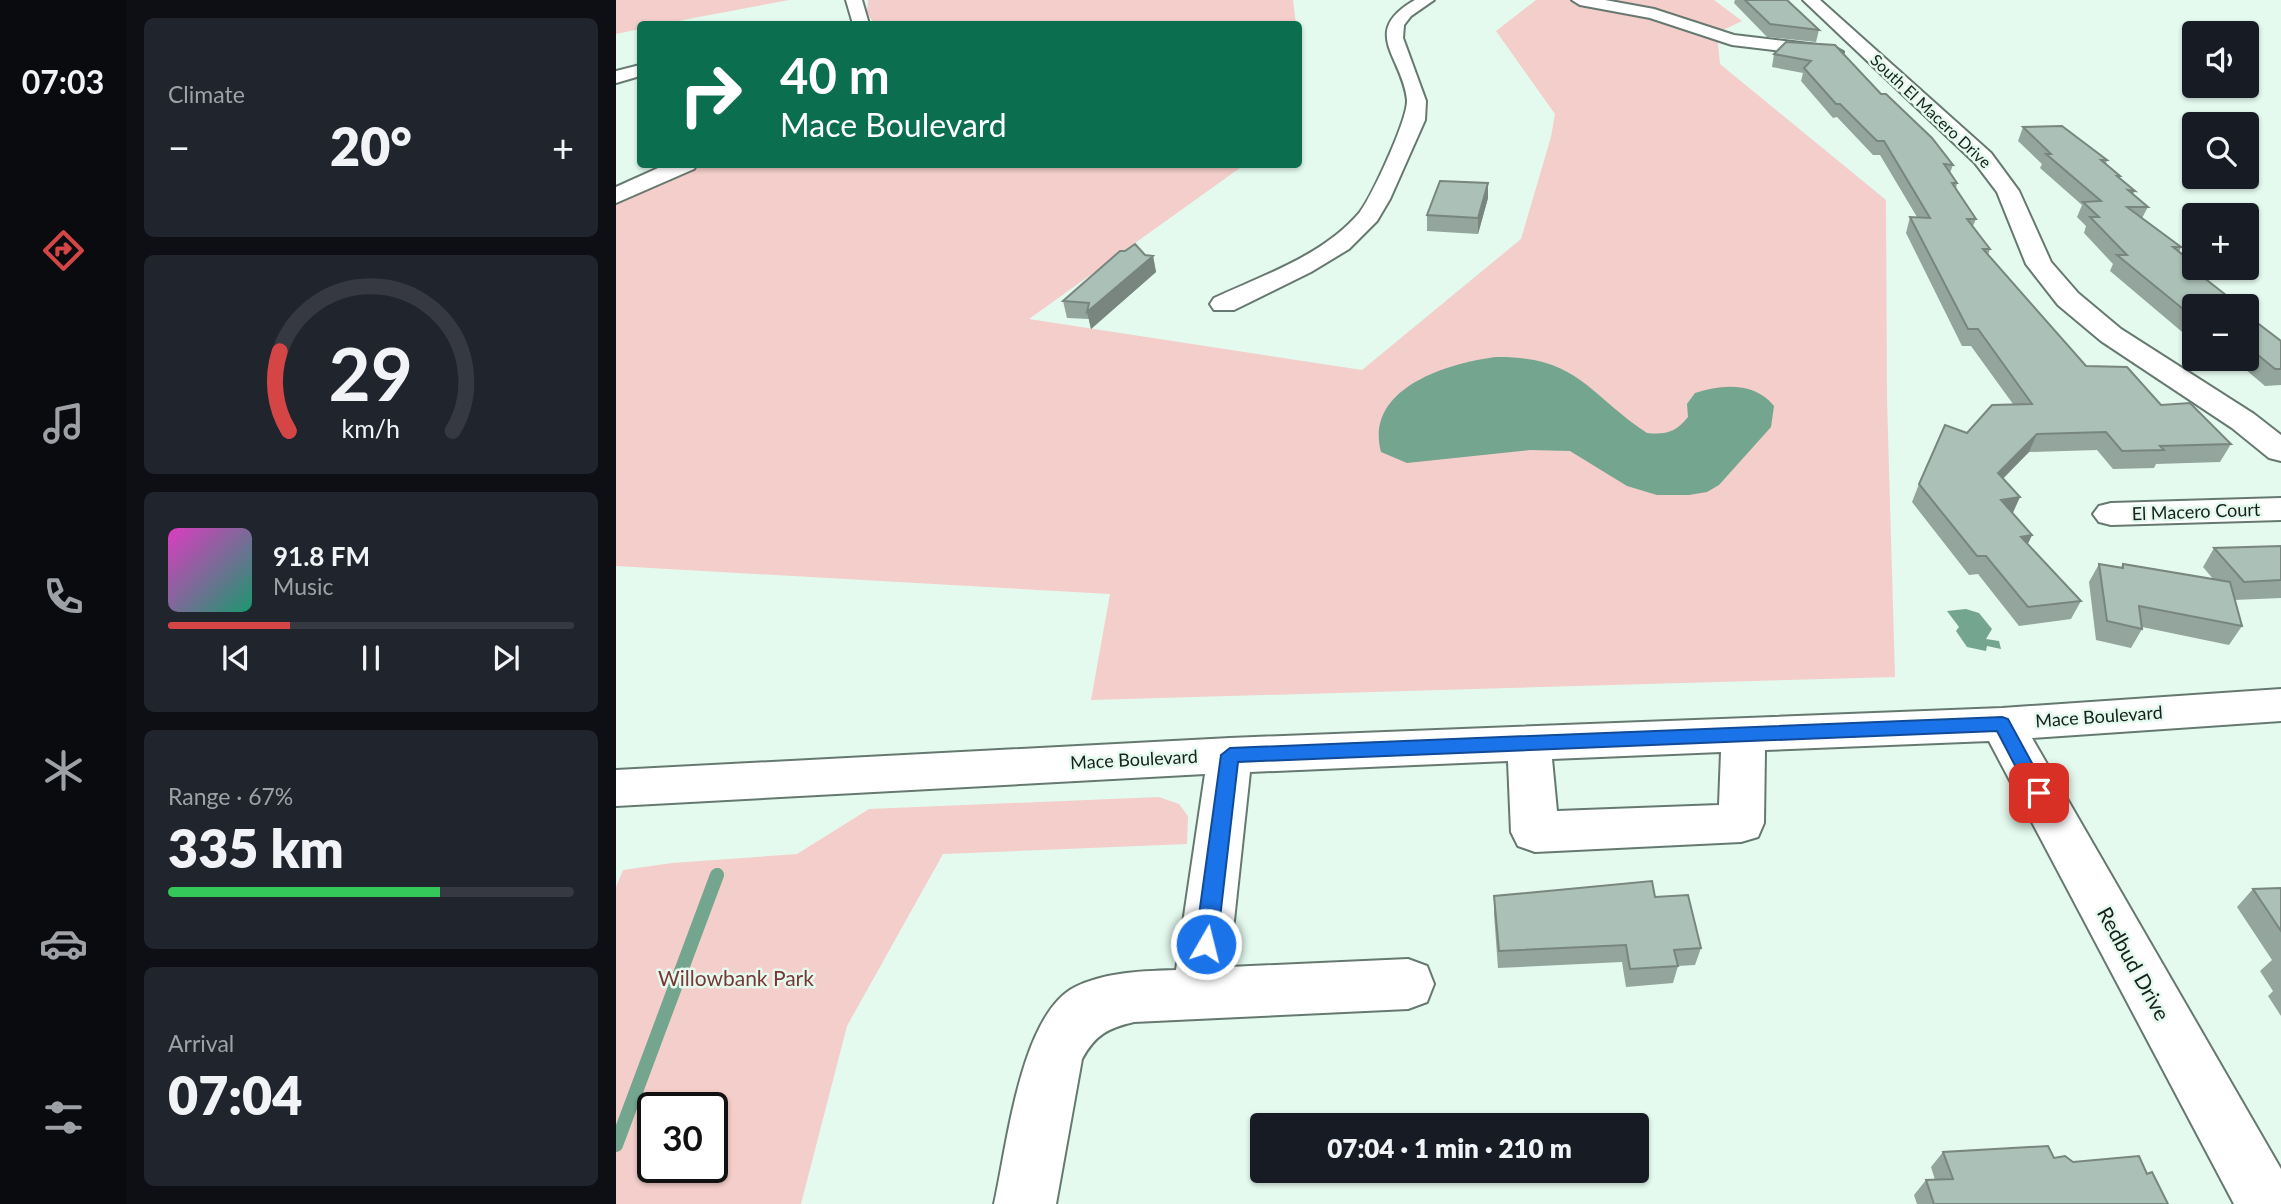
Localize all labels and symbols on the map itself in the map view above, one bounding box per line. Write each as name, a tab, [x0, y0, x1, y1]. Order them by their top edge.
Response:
street label: South El Macero Drive	[1867, 50, 1996, 171]
street label: El Macero Court	[2131, 498, 2261, 524]
street label: Mace Boulevard	[2035, 701, 2163, 731]
street label: Mace Boulevard	[1070, 745, 1198, 773]
pin	[2009, 763, 2069, 823]
street label: Redbud Drive	[2093, 902, 2176, 1024]
position arrow	[1169, 907, 1243, 981]
park label: Willowbank Park	[658, 965, 814, 990]
speed limit sign: 30	[637, 1092, 728, 1183]

